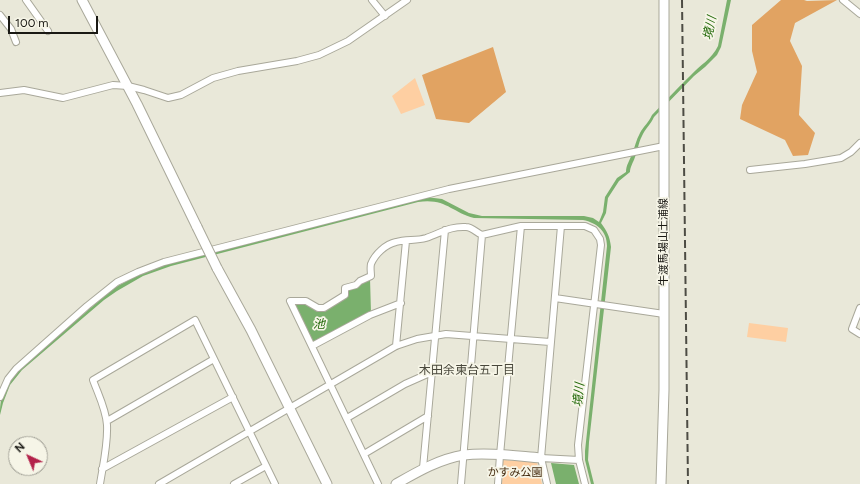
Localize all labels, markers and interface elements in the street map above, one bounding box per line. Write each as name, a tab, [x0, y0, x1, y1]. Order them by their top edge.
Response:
scale bar	[10, 8, 100, 34]
water label: 境川	[700, 15, 720, 41]
text: 100 m	[15, 16, 49, 30]
street label: 牛渡馬場山土浦線	[657, 198, 671, 286]
water label: 池	[313, 317, 325, 331]
district label: 木田余東台五丁目	[419, 363, 515, 377]
water label: 境川	[571, 382, 587, 408]
north arrow	[8, 436, 48, 476]
text: N	[12, 440, 28, 455]
park label: かすみ公園	[488, 466, 542, 480]

